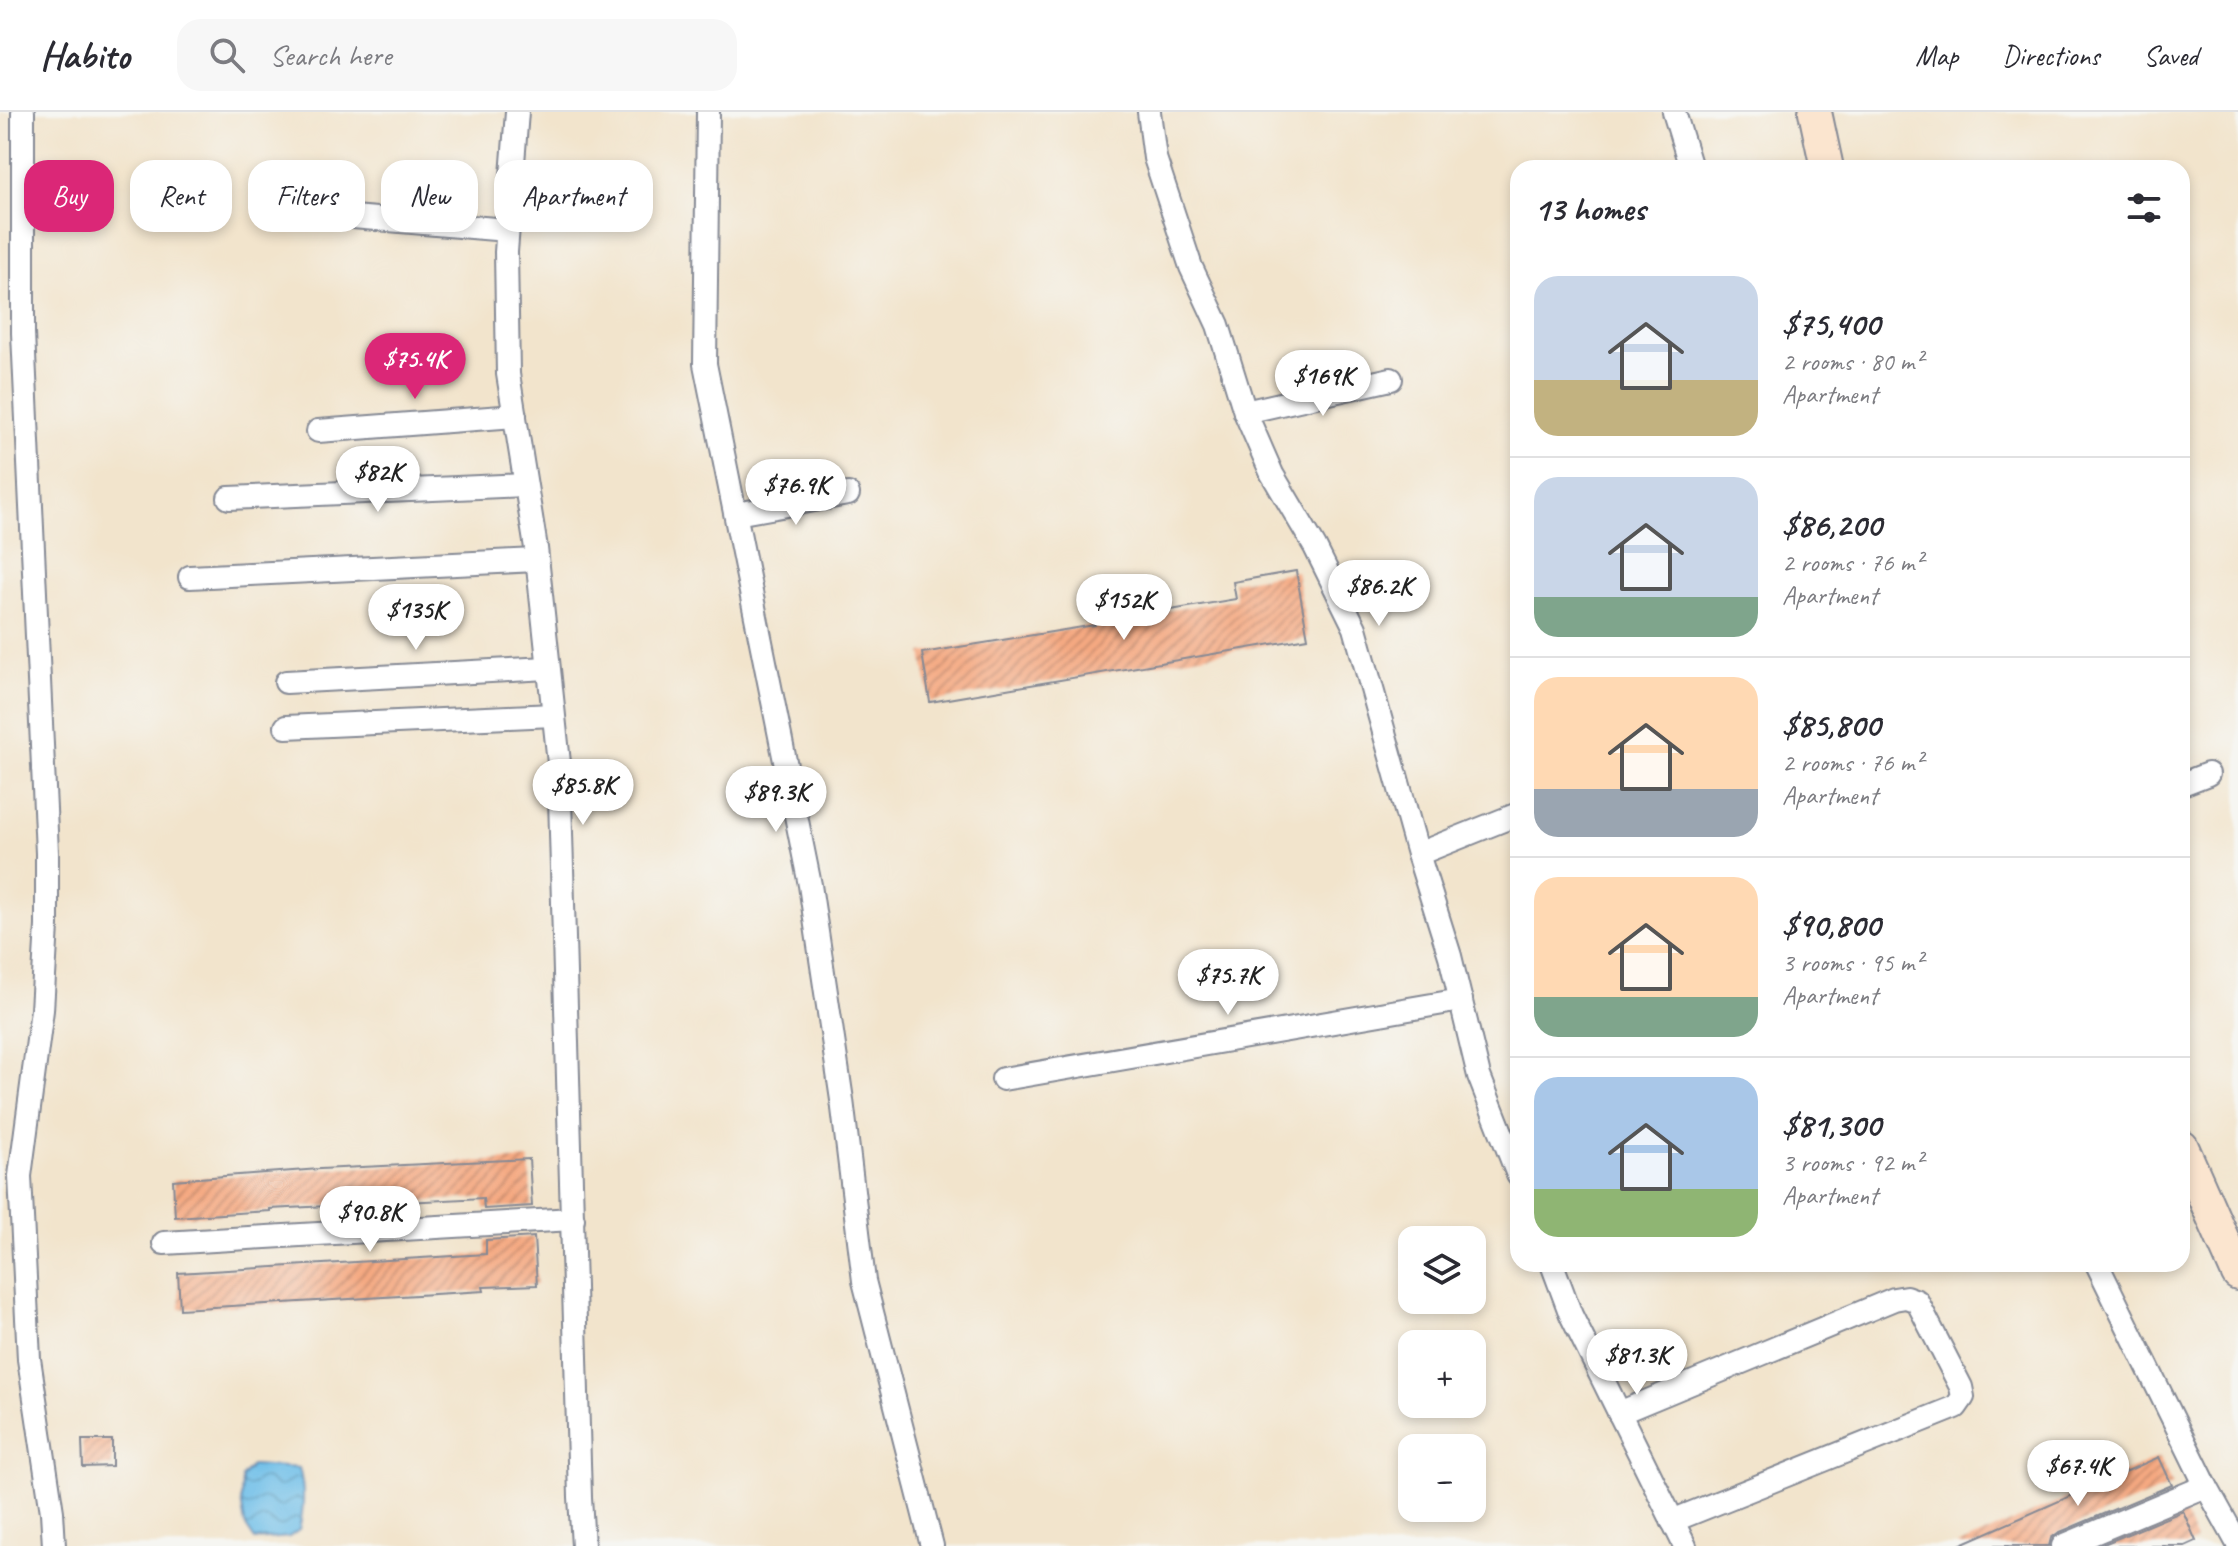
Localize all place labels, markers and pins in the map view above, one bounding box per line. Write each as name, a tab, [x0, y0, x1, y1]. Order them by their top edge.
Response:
pin: $75.4K	[350, 333, 480, 401]
pin: $169K	[1267, 350, 1379, 418]
pin: $82K	[331, 446, 425, 514]
pin: $76.9K	[731, 459, 861, 527]
pin: $86.2K	[1314, 560, 1444, 628]
pin: $152K	[1068, 574, 1180, 642]
pin: $135K	[360, 584, 472, 652]
pin: $85.8K	[518, 759, 648, 827]
pin: $89.3K	[711, 766, 841, 834]
pin: $75.7K	[1163, 949, 1293, 1017]
pin: $90.8K	[305, 1186, 435, 1254]
pin: $81.3K	[1572, 1329, 1702, 1397]
pin: $67.4K	[2013, 1440, 2143, 1508]

